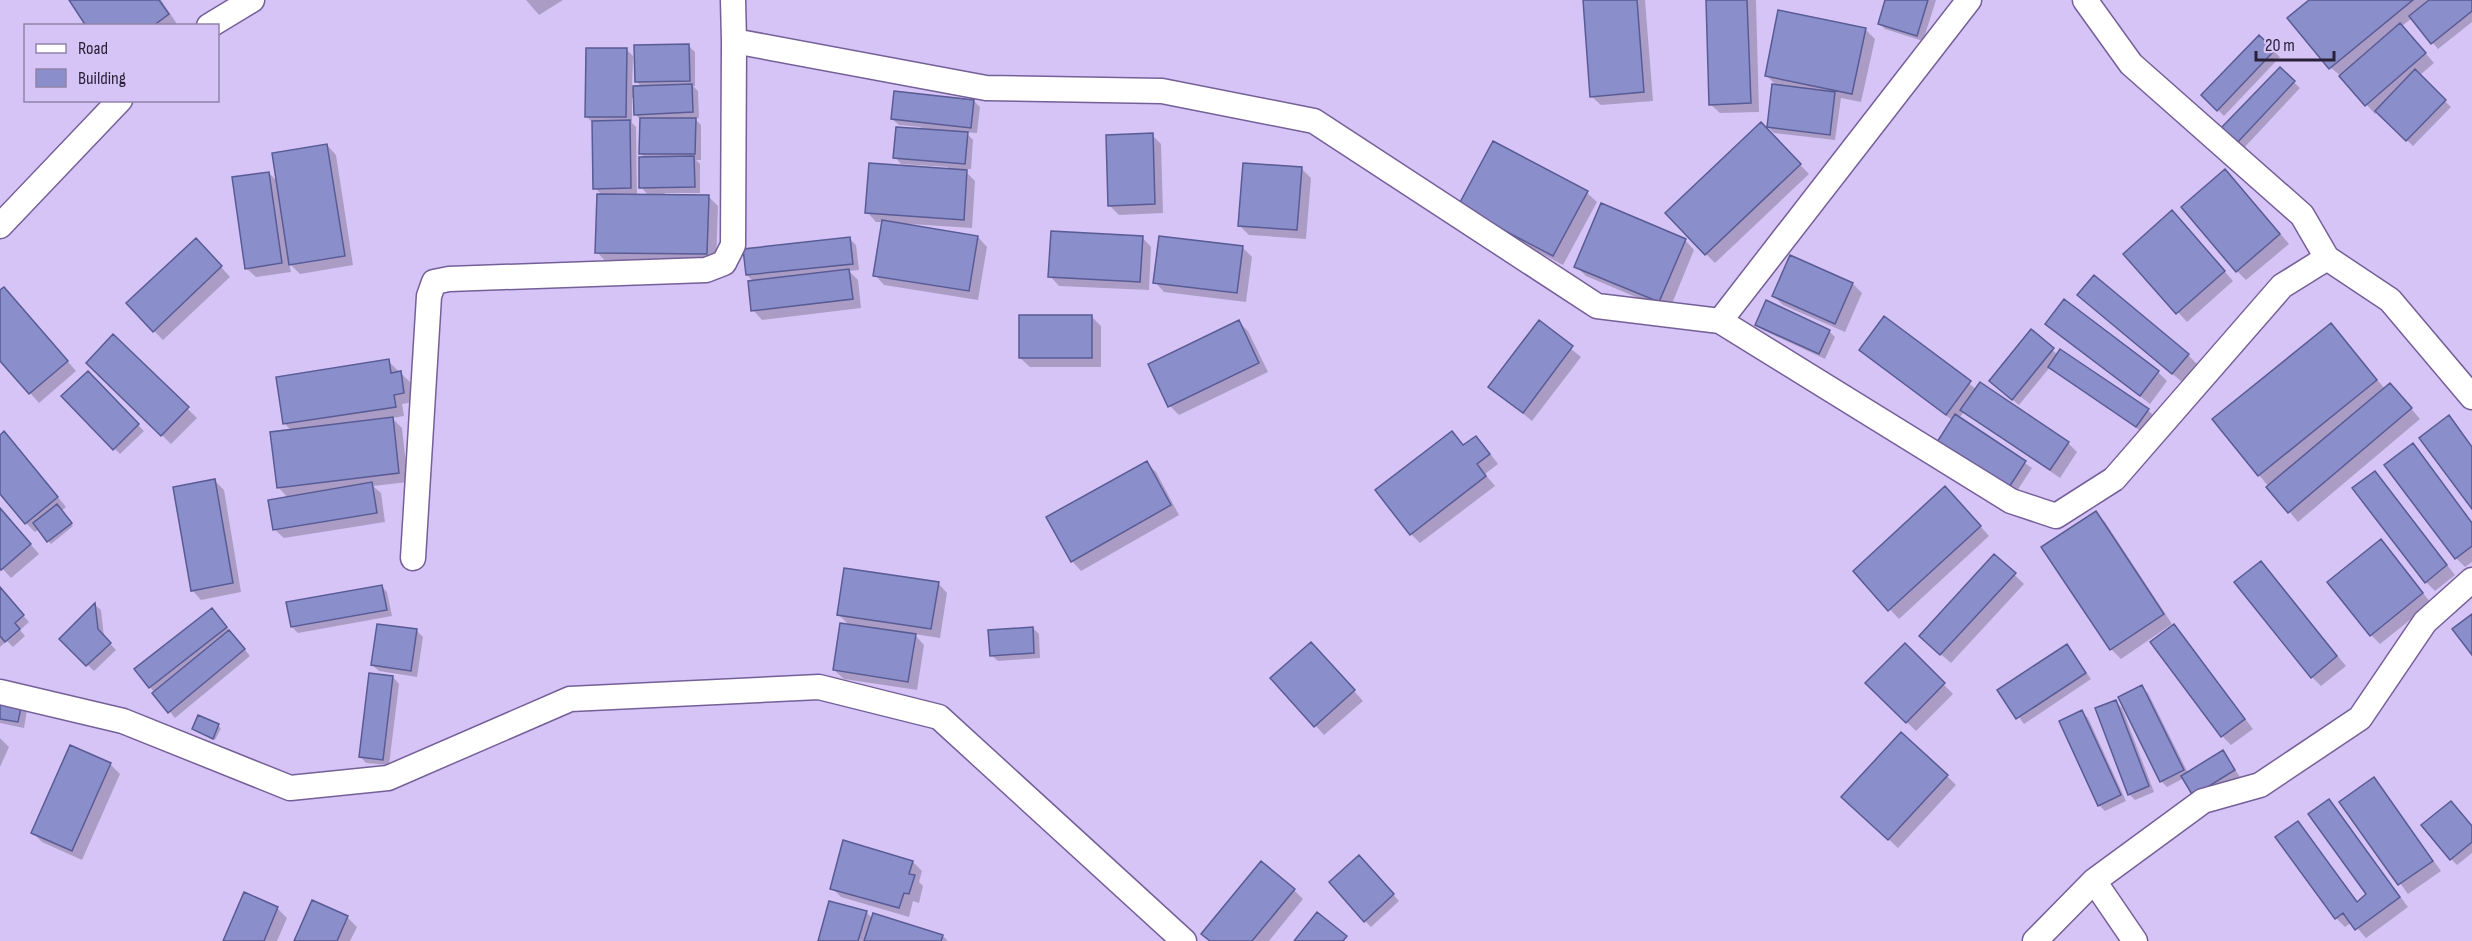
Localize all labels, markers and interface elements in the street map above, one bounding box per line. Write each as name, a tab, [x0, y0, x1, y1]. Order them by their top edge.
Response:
legend	[24, 24, 219, 102]
scale bar	[2256, 24, 2334, 62]
text: 20 m	[2265, 35, 2295, 56]
text: Road	[78, 38, 108, 59]
text: Building	[78, 68, 126, 89]

